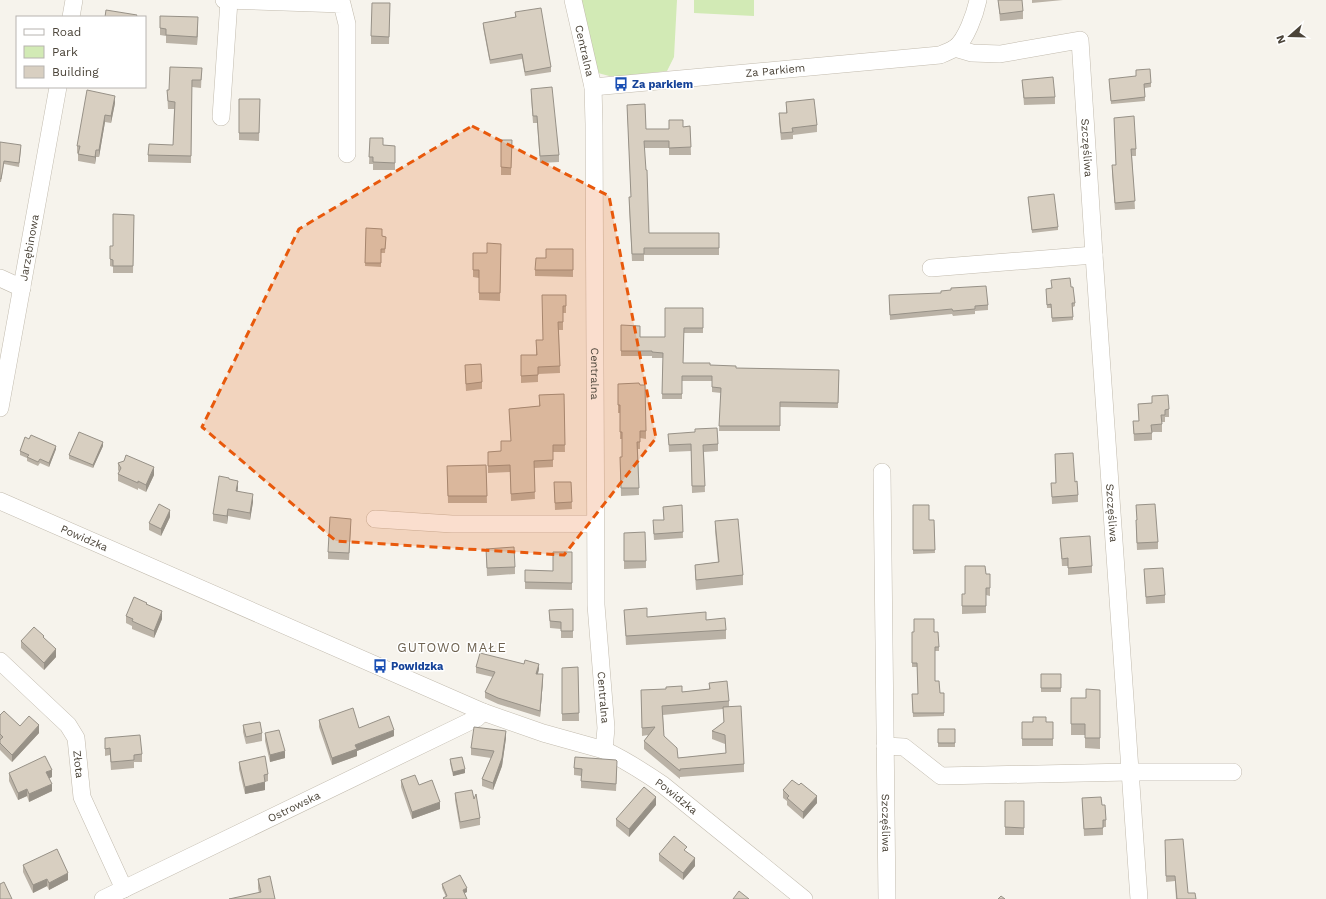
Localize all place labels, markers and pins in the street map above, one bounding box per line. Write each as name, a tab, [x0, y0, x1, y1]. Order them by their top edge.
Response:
bus stop icon: Za parkiem	[613, 76, 629, 92]
place label: Za parkiem	[632, 78, 693, 91]
bus stop icon: Powidzka	[372, 658, 388, 674]
place label: Powidzka	[391, 660, 444, 673]

